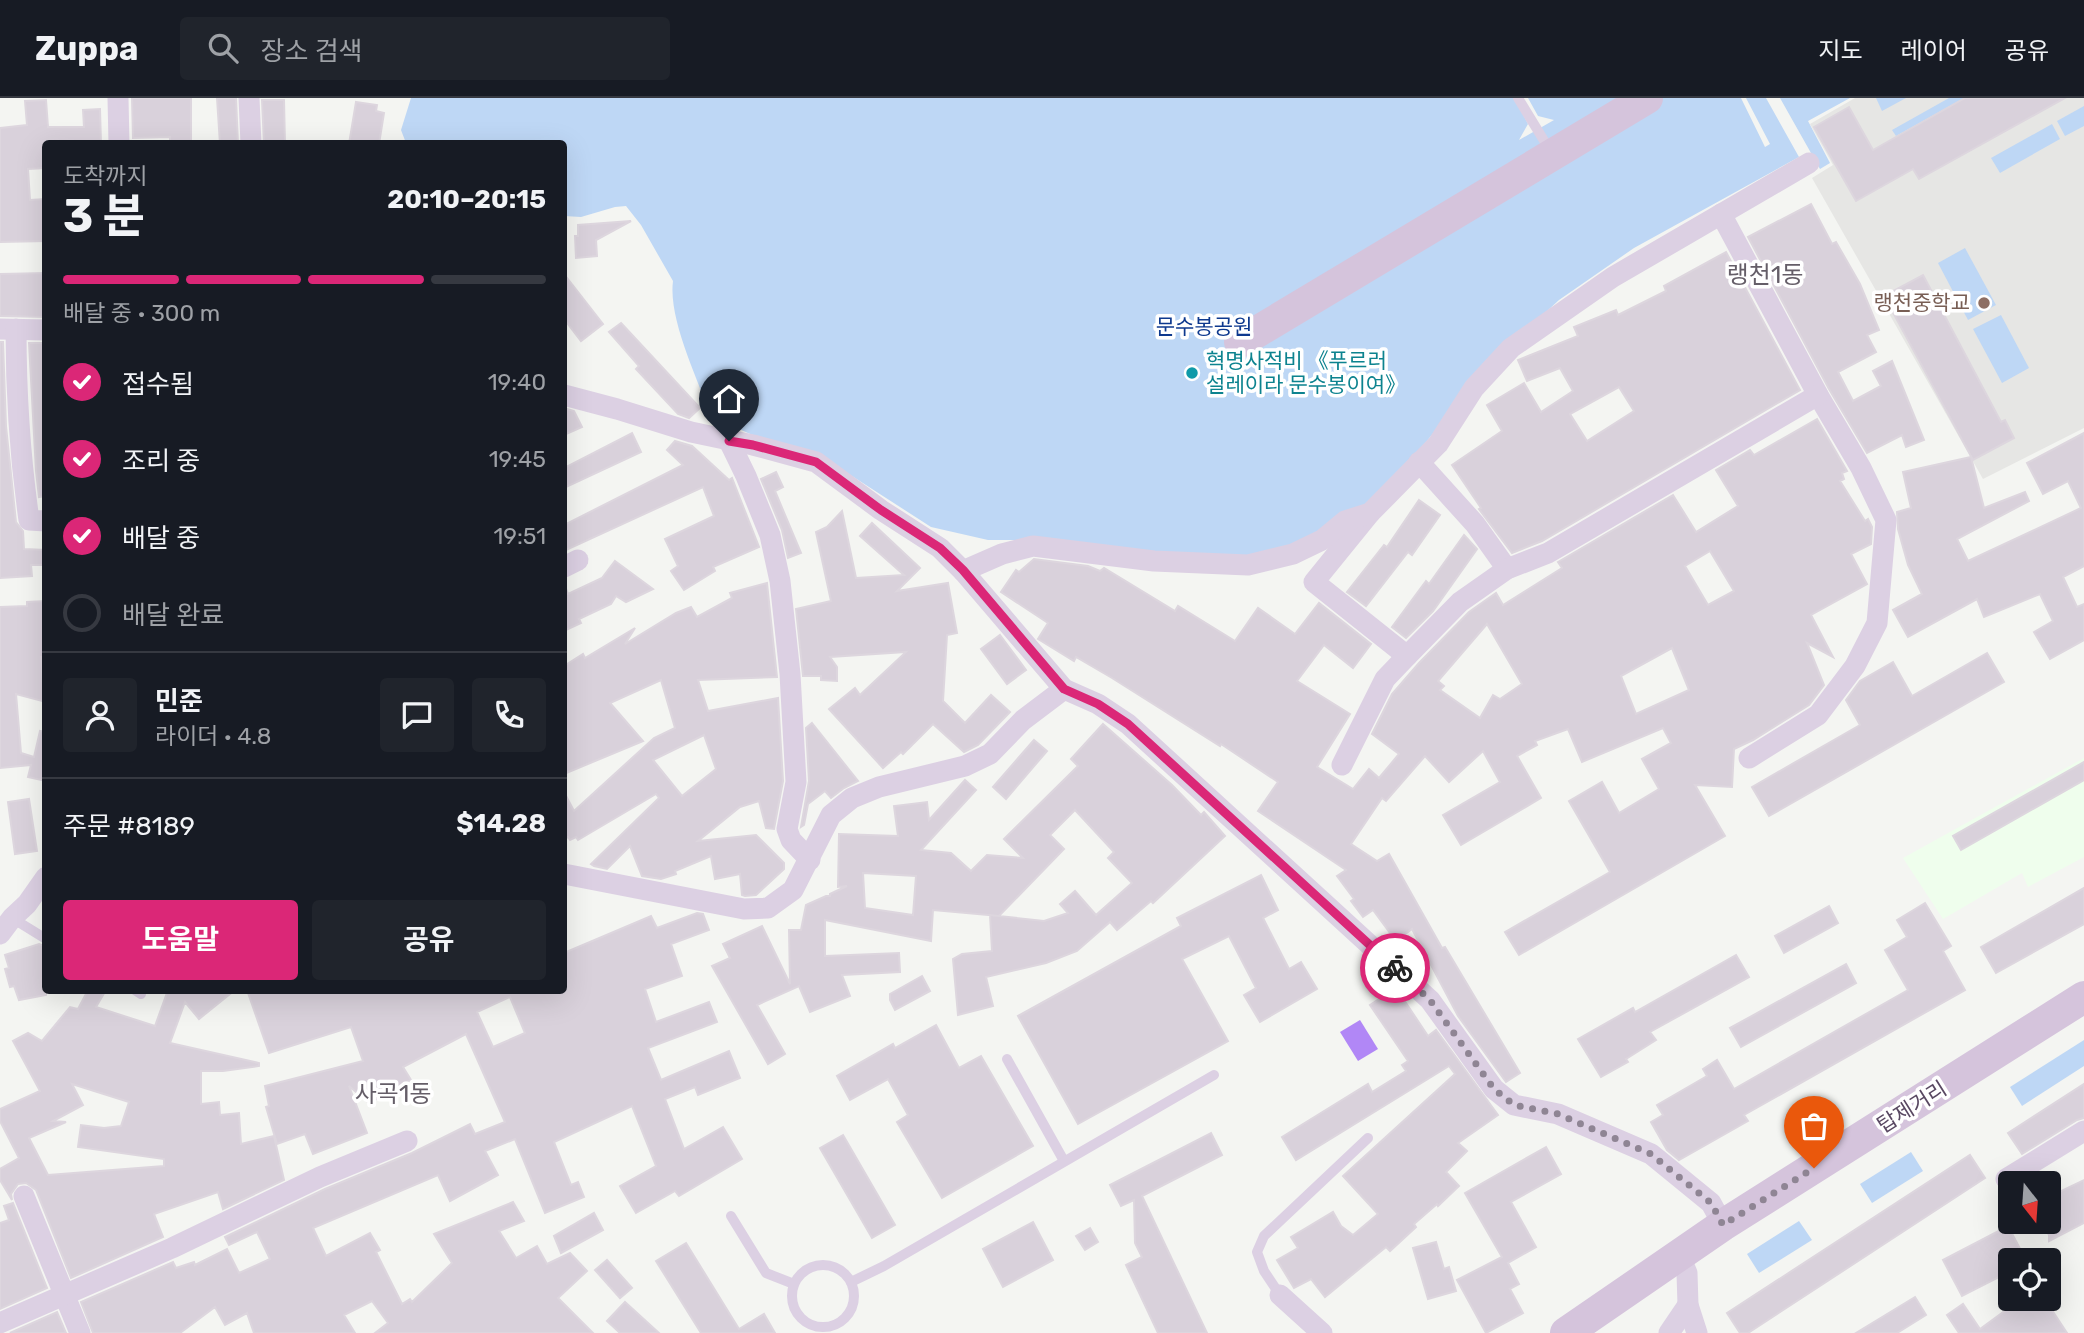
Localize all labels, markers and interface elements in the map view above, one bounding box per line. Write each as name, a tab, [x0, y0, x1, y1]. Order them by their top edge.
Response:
search box	[180, 17, 670, 80]
text: Zuppa	[35, 29, 138, 68]
icon: search	[204, 29, 242, 67]
text: 장소 검색	[260, 36, 363, 67]
text: 지도	[1818, 37, 1863, 65]
text: 레이어	[1901, 37, 1967, 65]
text: 공유	[2005, 37, 2049, 65]
text: 도착까지	[63, 162, 148, 190]
text: 20:10–20:15	[387, 184, 546, 215]
text: 3 분	[63, 189, 145, 244]
district label: 랭천1동	[1727, 261, 1803, 289]
place label: 랭천중학교	[1873, 290, 1970, 315]
marker: 랭천중학교	[1976, 295, 1992, 311]
text: 배달 중 · 300 m	[63, 299, 220, 327]
park label: 문수봉공원	[1156, 314, 1252, 339]
place label: 혁명사적비 《푸르러 설레이라 문수봉이여》	[1206, 348, 1406, 397]
icon: check	[63, 363, 101, 401]
marker: 혁명사적비 《푸르러 설레이라 문수봉이여》	[1184, 365, 1200, 381]
text: 19:40	[488, 368, 546, 396]
text: 접수됨	[122, 369, 194, 400]
pin	[699, 369, 759, 441]
icon: home	[710, 380, 748, 418]
icon: check	[63, 440, 101, 478]
text: 19:45	[489, 445, 546, 473]
text: 조리 중	[122, 446, 200, 477]
icon: check	[63, 517, 101, 555]
text: 19:51	[493, 522, 546, 550]
text: 배달 중	[122, 523, 200, 554]
text: 배달 완료	[122, 600, 224, 631]
button: person	[63, 678, 137, 752]
button: chat	[380, 678, 454, 752]
button: phone	[472, 678, 546, 752]
text: 민준	[155, 686, 203, 717]
text: 라이더 · 4.8	[155, 722, 271, 750]
text: $14.28	[456, 808, 546, 839]
text: 주문 #8189	[63, 811, 195, 842]
button: 도움말	[63, 900, 298, 980]
button: 공유	[312, 900, 546, 980]
courier	[1360, 933, 1430, 1003]
icon: bike	[1376, 949, 1414, 987]
street label: 탑제거리	[1872, 1075, 1951, 1138]
district label: 사곡1동	[355, 1080, 431, 1108]
pin	[1784, 1096, 1844, 1168]
icon: bag	[1795, 1107, 1833, 1145]
north arrow	[1998, 1171, 2062, 1234]
map controls	[1998, 1171, 2061, 1311]
button: locate	[1998, 1248, 2061, 1311]

